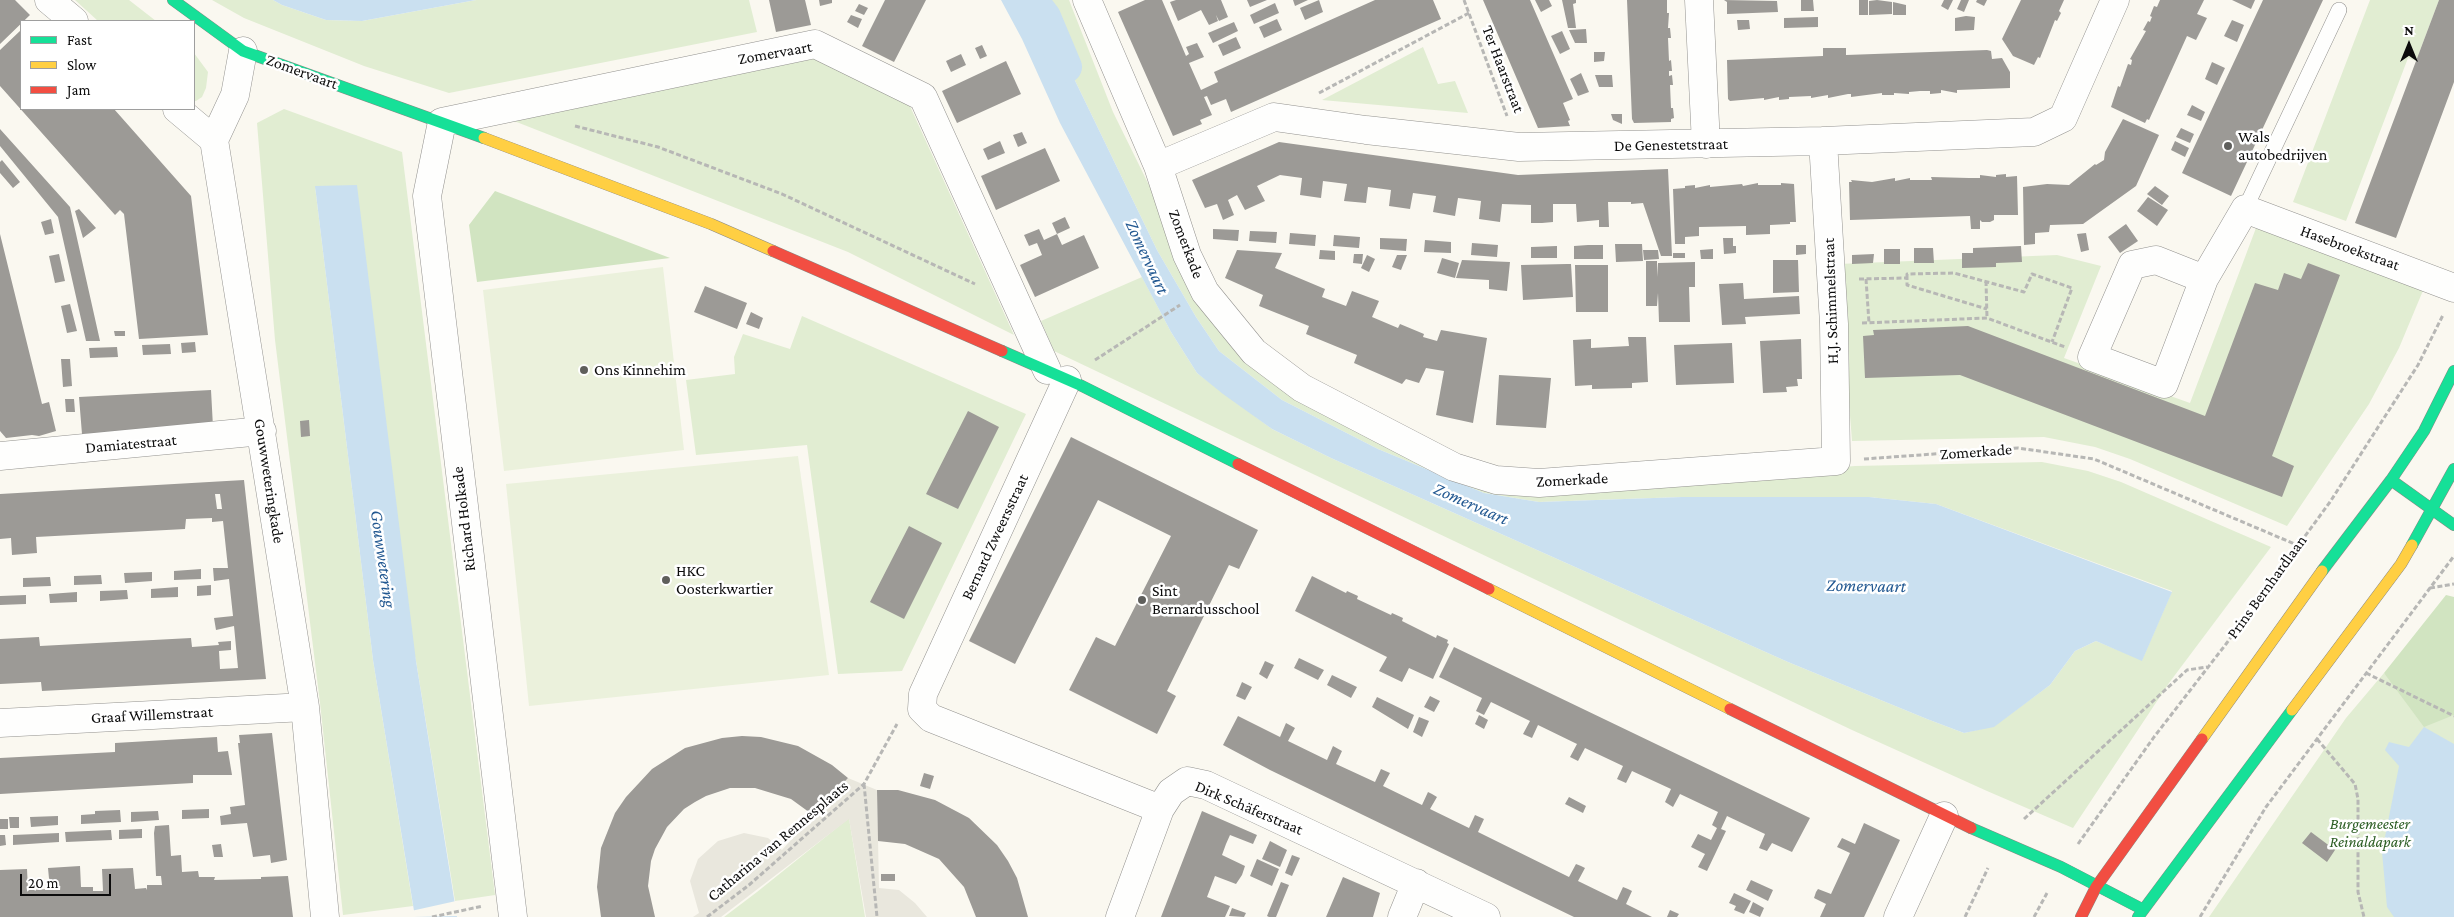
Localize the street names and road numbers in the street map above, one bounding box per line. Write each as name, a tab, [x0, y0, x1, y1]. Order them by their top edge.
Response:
street label: Ter Haarstraat	[1478, 23, 1528, 115]
street label: Zomervaart	[736, 37, 814, 69]
street label: Zomervaart	[264, 50, 340, 94]
street label: De Genestetstraat	[1614, 134, 1728, 156]
street label: Zomerkade	[1164, 207, 1208, 281]
street label: Hasebroekstraat	[2298, 221, 2402, 275]
street label: H.J. Schimmelstraat	[1819, 238, 1843, 364]
street label: Gouwweteringkade	[250, 417, 288, 545]
street label: Damiatestraat	[84, 430, 178, 458]
street label: Zomerkade	[1939, 440, 2013, 464]
street label: Richard Holkade	[448, 466, 480, 572]
street label: Zomerkade	[1535, 469, 1609, 491]
street label: Bernard Zweersstraat	[957, 471, 1033, 603]
street label: Prins Bernhardlaan	[2223, 532, 2311, 642]
street label: Graaf Willemstraat	[91, 702, 213, 728]
street label: Catharina van Rennesplaats	[704, 776, 852, 906]
street label: Dirk Schäferstraat	[1192, 777, 1306, 839]

